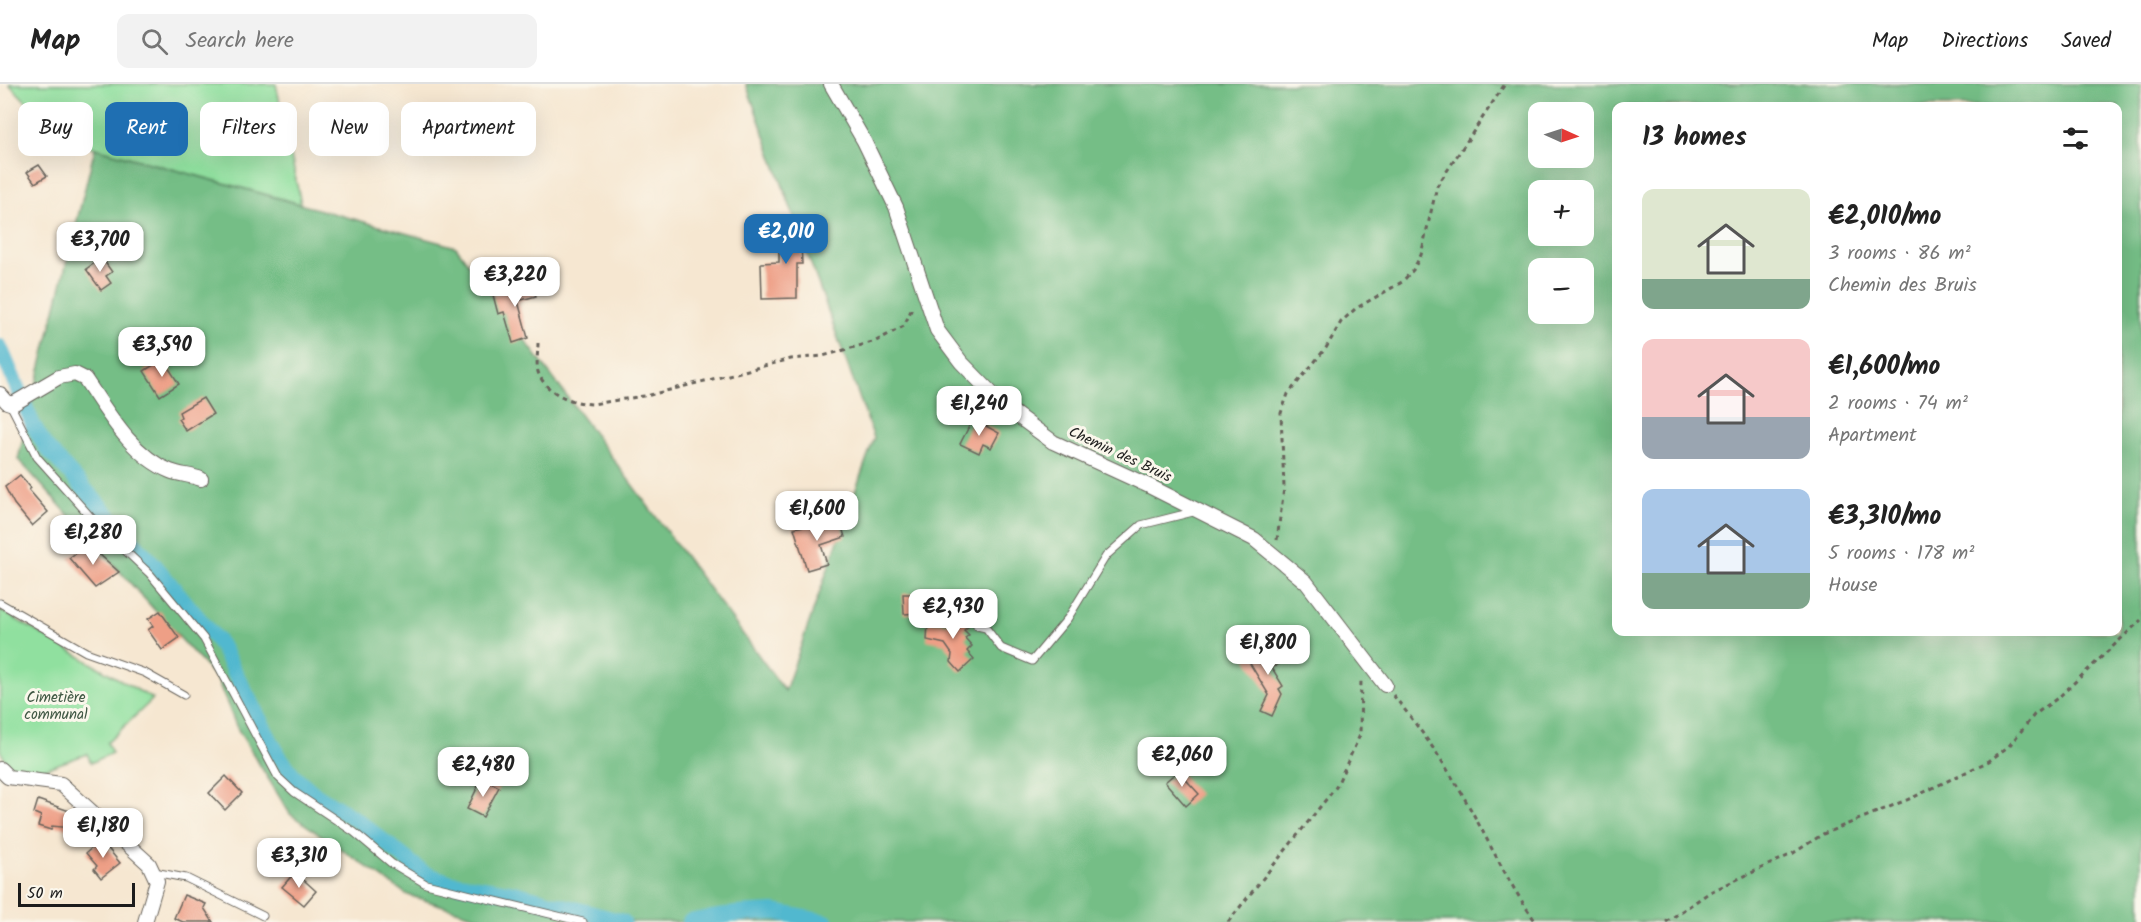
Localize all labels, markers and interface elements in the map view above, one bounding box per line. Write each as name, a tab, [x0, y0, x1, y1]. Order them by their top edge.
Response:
search box	[117, 14, 537, 68]
text: Map	[30, 19, 81, 64]
text: Search here	[186, 24, 294, 59]
icon: search	[138, 25, 171, 58]
text: Map	[1872, 25, 1908, 58]
text: Directions	[1941, 25, 2028, 58]
text: Saved	[2061, 25, 2111, 58]
chip: Buy	[18, 102, 93, 156]
chip: Rent	[105, 102, 188, 156]
chip: Filters	[200, 102, 297, 156]
chip: New	[309, 102, 389, 156]
chip: Apartment	[401, 102, 536, 156]
north arrow	[1528, 102, 1594, 168]
map controls	[1528, 102, 1594, 324]
text: 13 homes	[1642, 117, 1747, 159]
icon: filters	[2059, 122, 2092, 155]
button: +	[1528, 180, 1594, 246]
text: €2,010/mo	[1828, 196, 1941, 238]
icon: home	[1690, 213, 1762, 285]
pin: €2,010	[737, 214, 835, 265]
text: €2,010	[758, 217, 814, 249]
pin: €3,700	[51, 222, 149, 273]
text: €3,700	[71, 225, 129, 257]
text: 3 rooms · 86 m²	[1828, 238, 1971, 270]
pin: €3,220	[466, 257, 564, 308]
button: −	[1528, 258, 1594, 324]
text: €3,220	[484, 260, 546, 292]
text: Chemin des Bruis	[1828, 270, 1977, 302]
pin: €3,590	[113, 327, 211, 378]
text: €3,590	[132, 330, 192, 362]
text: €1,600/mo	[1828, 346, 1940, 388]
icon: home	[1690, 363, 1762, 435]
pin: €1,240	[930, 386, 1028, 437]
text: 2 rooms · 74 m²	[1828, 388, 1968, 420]
text: €1,240	[951, 389, 1007, 421]
text: Apartment	[1828, 420, 1917, 452]
street label: Chemin des Bruis	[1064, 421, 1176, 490]
pin: €1,600	[768, 491, 866, 542]
text: €1,600	[789, 494, 845, 526]
text: €3,310/mo	[1828, 496, 1941, 538]
icon: home	[1690, 513, 1762, 585]
pin: €1,280	[44, 515, 142, 566]
text: €1,280	[64, 518, 122, 550]
text: 5 rooms · 178 m²	[1828, 538, 1974, 570]
text: House	[1828, 570, 1878, 602]
pin: €2,930	[904, 589, 1002, 640]
text: €2,930	[923, 592, 983, 624]
pin: €1,800	[1219, 625, 1317, 676]
text: €1,800	[1240, 628, 1296, 660]
park label: Cimetière communal	[24, 686, 88, 727]
pin: €2,060	[1133, 737, 1231, 788]
text: €2,060	[1152, 740, 1212, 772]
pin: €2,480	[434, 747, 532, 798]
text: €2,480	[452, 750, 514, 782]
pin: €1,180	[54, 808, 152, 859]
text: €1,180	[77, 811, 129, 843]
pin: €3,310	[250, 838, 348, 889]
text: €3,310	[271, 841, 327, 873]
scale bar	[18, 880, 135, 908]
text: 50 m	[27, 881, 63, 906]

